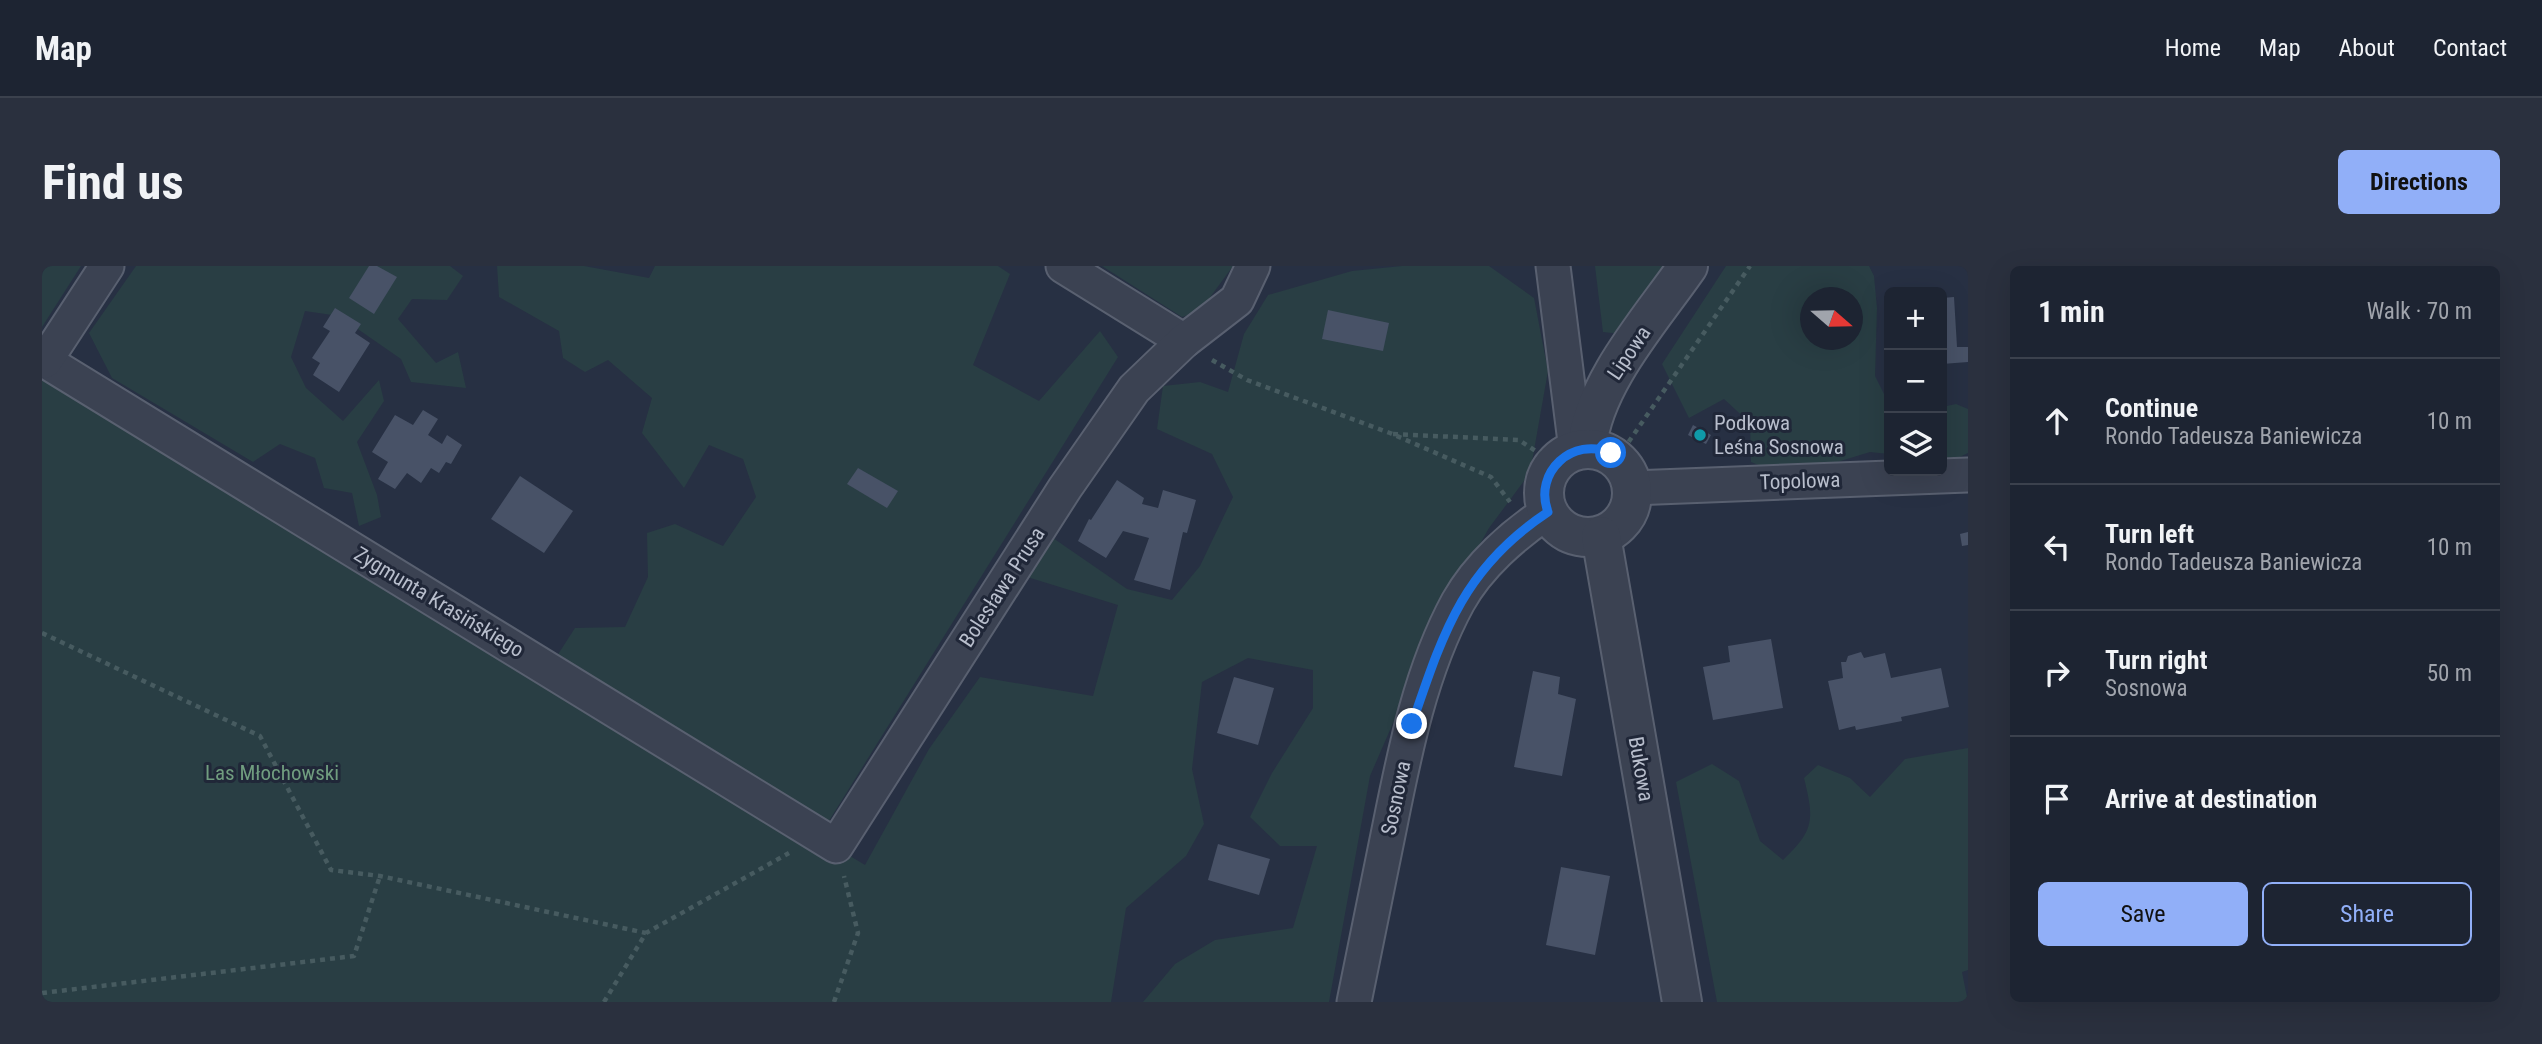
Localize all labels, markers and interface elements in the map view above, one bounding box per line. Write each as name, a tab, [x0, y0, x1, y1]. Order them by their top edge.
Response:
text: Map	[35, 29, 92, 68]
text: Home	[2165, 34, 2221, 62]
text: Map	[2259, 34, 2301, 62]
text: About	[2339, 34, 2395, 62]
text: Contact	[2433, 34, 2507, 62]
button: Directions	[2338, 150, 2500, 214]
text: Find us	[42, 154, 184, 211]
north arrow	[1800, 287, 1863, 350]
map controls	[1884, 287, 1947, 476]
button: +	[1884, 287, 1947, 350]
text: 1 min	[2038, 294, 2105, 329]
text: Walk · 70 m	[2367, 298, 2472, 325]
street label: Lipowa	[1602, 322, 1656, 384]
button: −	[1884, 350, 1947, 413]
text: Continue	[2105, 393, 2198, 423]
icon: ahead	[2038, 402, 2076, 440]
text: 10 m	[2427, 408, 2472, 435]
place label: Podkowa Leśna Sosnowa	[1714, 411, 1844, 459]
button: layers	[1884, 413, 1947, 476]
text: Rondo Tadeusza Baniewicza	[2105, 423, 2362, 450]
marker: Podkowa Leśna Sosnowa	[1692, 427, 1708, 443]
route start	[1595, 437, 1626, 468]
street label: Topolowa	[1759, 468, 1841, 494]
text: Turn left	[2105, 519, 2194, 549]
street label: Bolesława Prusa	[954, 523, 1050, 651]
icon: left	[2038, 528, 2076, 566]
text: 10 m	[2427, 534, 2472, 561]
street label: Zygmunta Krasińskiego	[350, 542, 528, 662]
text: Rondo Tadeusza Baniewicza	[2105, 549, 2362, 576]
text: Turn right	[2105, 645, 2207, 675]
icon: right	[2038, 654, 2076, 692]
text: 50 m	[2427, 660, 2472, 687]
text: Sosnowa	[2105, 675, 2188, 702]
route end	[1396, 708, 1427, 739]
street label: Bukowa	[1624, 735, 1658, 803]
street label: Sosnowa	[1376, 759, 1416, 837]
park label: Las Młochowski	[205, 761, 339, 785]
icon: arrive	[2038, 780, 2076, 818]
text: Arrive at destination	[2105, 784, 2317, 814]
button: Save	[2038, 882, 2248, 946]
button: Share	[2262, 882, 2472, 946]

